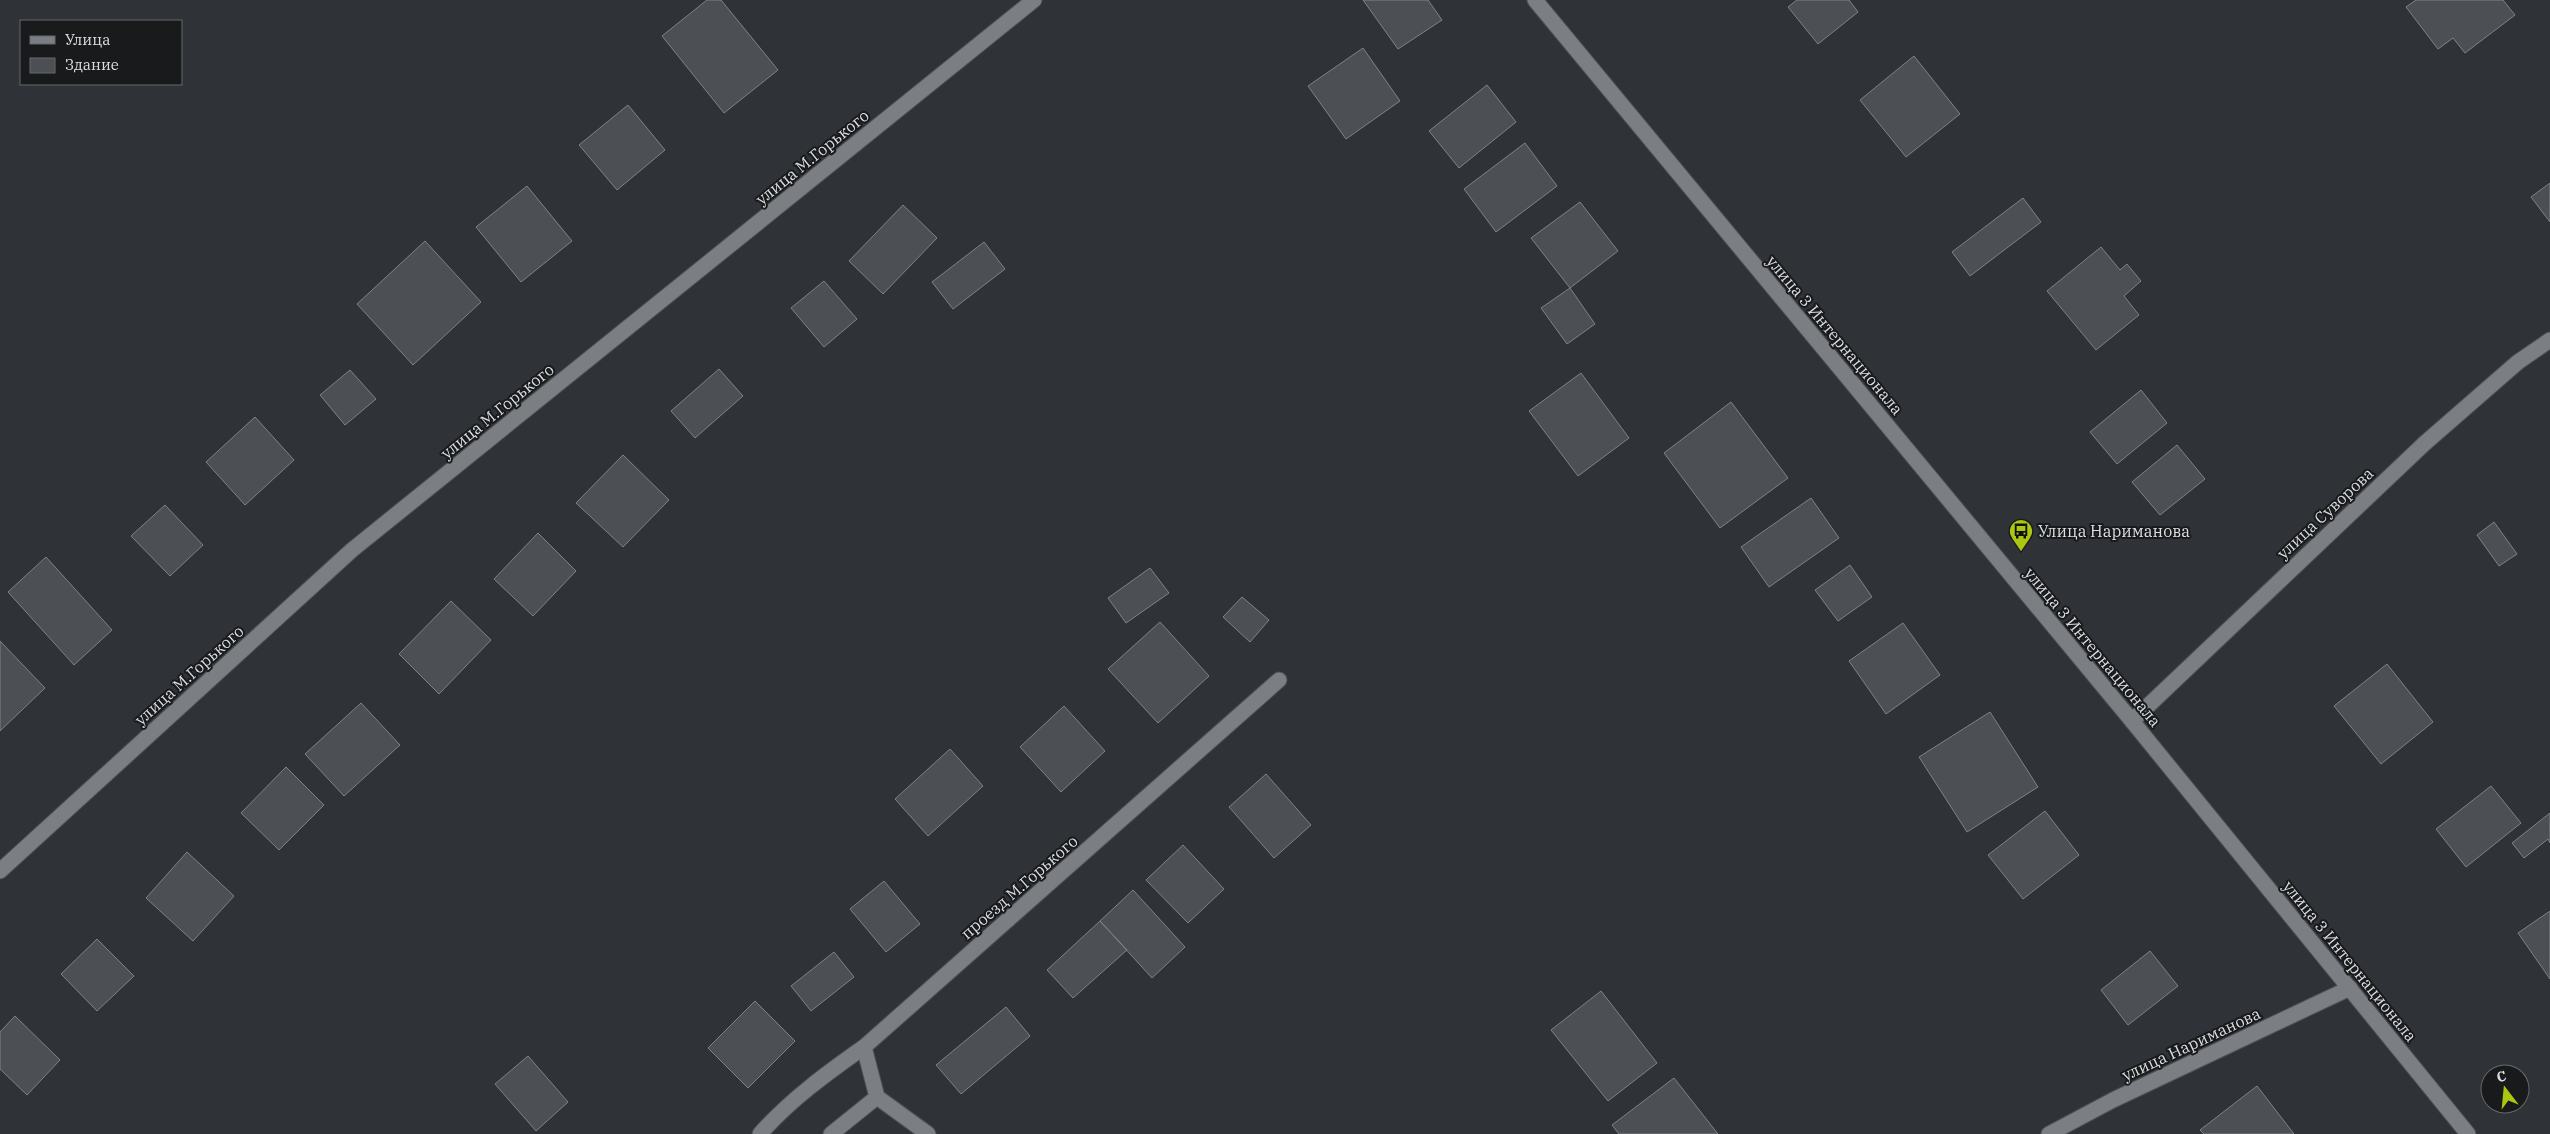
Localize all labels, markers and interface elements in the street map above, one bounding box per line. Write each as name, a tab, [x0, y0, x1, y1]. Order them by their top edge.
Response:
legend	[20, 20, 182, 85]
text: Улица	[65, 30, 110, 49]
text: Здание	[65, 55, 119, 74]
street label: улица М.Горького	[751, 105, 873, 209]
street label: улица 3 Интернационала	[1763, 251, 1908, 419]
street label: улица М.Горького	[436, 359, 558, 463]
street label: улица Суворова	[2273, 463, 2378, 563]
bus stop icon: Улица Нариманова	[2008, 518, 2034, 552]
place label: Улица Нариманова	[2038, 521, 2190, 541]
street label: улица 3 Интернационала	[2021, 563, 2166, 731]
street label: улица М.Горького	[130, 621, 248, 729]
street label: проезд М.Горького	[956, 831, 1082, 943]
street label: улица 3 Интернационала	[2279, 876, 2421, 1046]
street label: улица Нариманова	[2118, 1003, 2264, 1085]
north arrow	[2480, 1064, 2530, 1114]
text: С	[2494, 1067, 2508, 1086]

